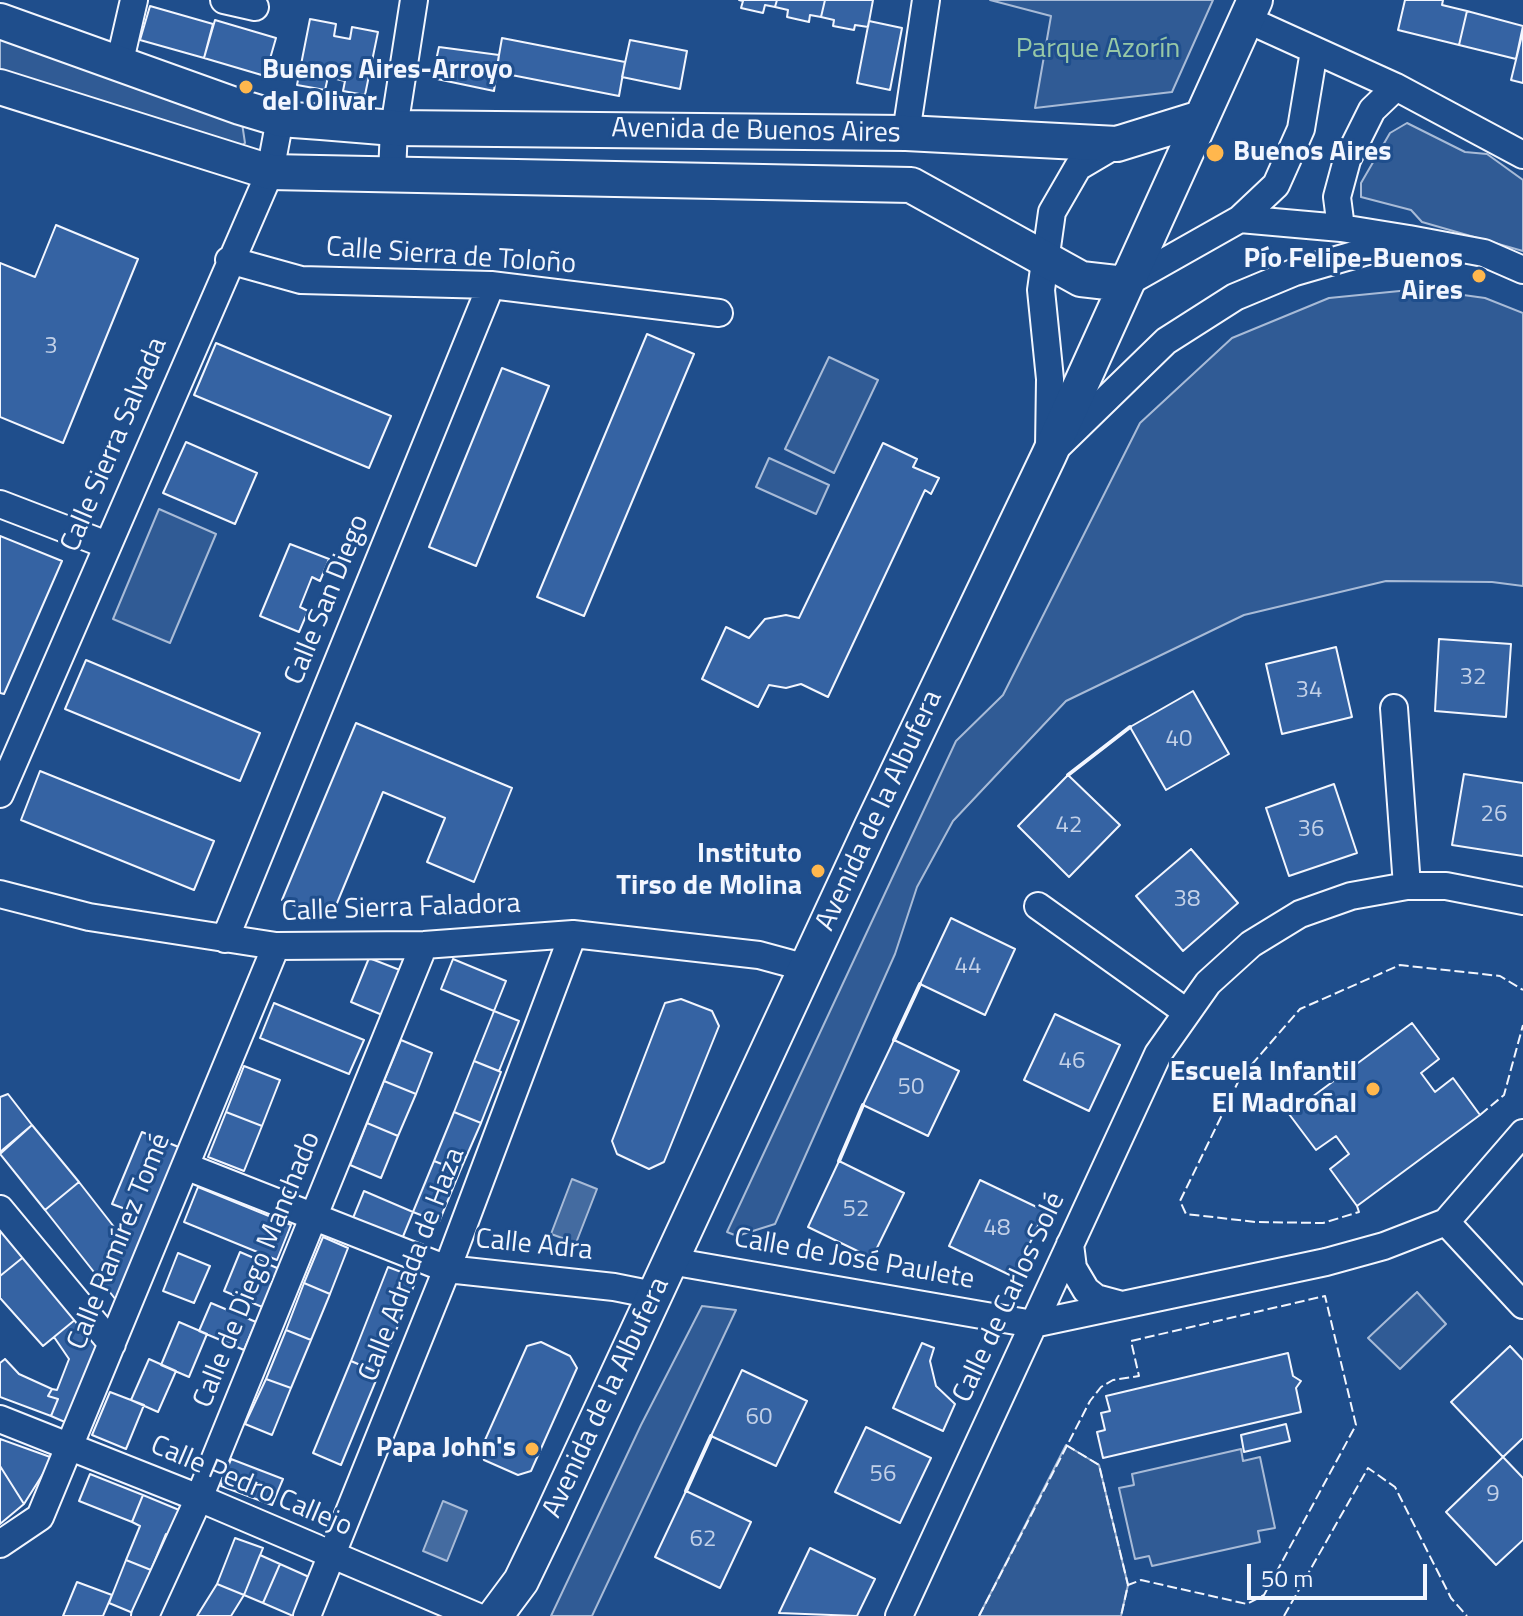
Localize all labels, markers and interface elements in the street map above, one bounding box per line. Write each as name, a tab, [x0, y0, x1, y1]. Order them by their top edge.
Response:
park label: Parque Azorín	[1016, 33, 1180, 67]
place label: Buenos Aires-Arroyo del Olivar	[262, 54, 513, 120]
marker: Buenos Aires-Arroyo del Olivar	[237, 78, 255, 96]
street label: Avenida de Buenos Aires	[611, 113, 901, 151]
place label: Buenos Aires	[1233, 136, 1392, 170]
marker: Buenos Aires	[1204, 142, 1226, 164]
street label: Calle Sierra de Toloño	[325, 231, 577, 283]
place label: Pío Felipe-Buenos Aires	[1243, 243, 1463, 309]
marker: Pío Felipe-Buenos Aires	[1470, 267, 1488, 285]
house number: 3	[44, 333, 58, 361]
street label: Calle Sierra Salvada	[55, 333, 175, 557]
street label: Calle San Diego	[279, 510, 377, 690]
house number: 32	[1460, 664, 1486, 692]
house number: 34	[1296, 677, 1322, 705]
street label: Avenida de la Albufera	[810, 686, 950, 936]
house number: 40	[1166, 726, 1192, 754]
house number: 26	[1481, 801, 1507, 829]
house number: 42	[1056, 812, 1082, 840]
house number: 36	[1298, 816, 1324, 844]
place label: Instituto Tirso de Molina	[616, 838, 802, 904]
marker: Instituto Tirso de Molina	[809, 862, 827, 880]
house number: 38	[1174, 886, 1200, 914]
street label: Calle Sierra Faladora	[281, 888, 521, 930]
house number: 44	[955, 953, 981, 981]
house number: 46	[1059, 1048, 1085, 1076]
place label: Escuela Infantil El Madroñal	[1170, 1056, 1357, 1122]
house number: 50	[898, 1074, 924, 1102]
marker: Escuela Infantil El Madroñal	[1364, 1080, 1382, 1098]
street label: Calle de Diego Manchado	[187, 1127, 329, 1413]
street label: Calle Ramírez Tomé	[61, 1129, 179, 1355]
street label: Calle Adrada de Haza	[353, 1144, 473, 1386]
street label: Calle de Carlos Solé	[947, 1188, 1073, 1408]
house number: 52	[843, 1196, 869, 1224]
house number: 48	[984, 1215, 1010, 1243]
street label: Calle de José Paulete	[731, 1222, 977, 1298]
street label: Calle Adra	[474, 1223, 594, 1269]
street label: Avenida de la Albufera	[537, 1273, 677, 1523]
house number: 60	[746, 1404, 772, 1432]
street label: Calle Pedro Callejo	[145, 1429, 357, 1545]
place label: Papa John's	[376, 1432, 516, 1466]
marker: Papa John's	[523, 1440, 541, 1458]
house number: 56	[870, 1461, 896, 1489]
house number: 9	[1486, 1481, 1500, 1509]
house number: 62	[690, 1526, 716, 1554]
scale bar	[1251, 1548, 1431, 1598]
text: 50 m	[1261, 1560, 1313, 1596]

